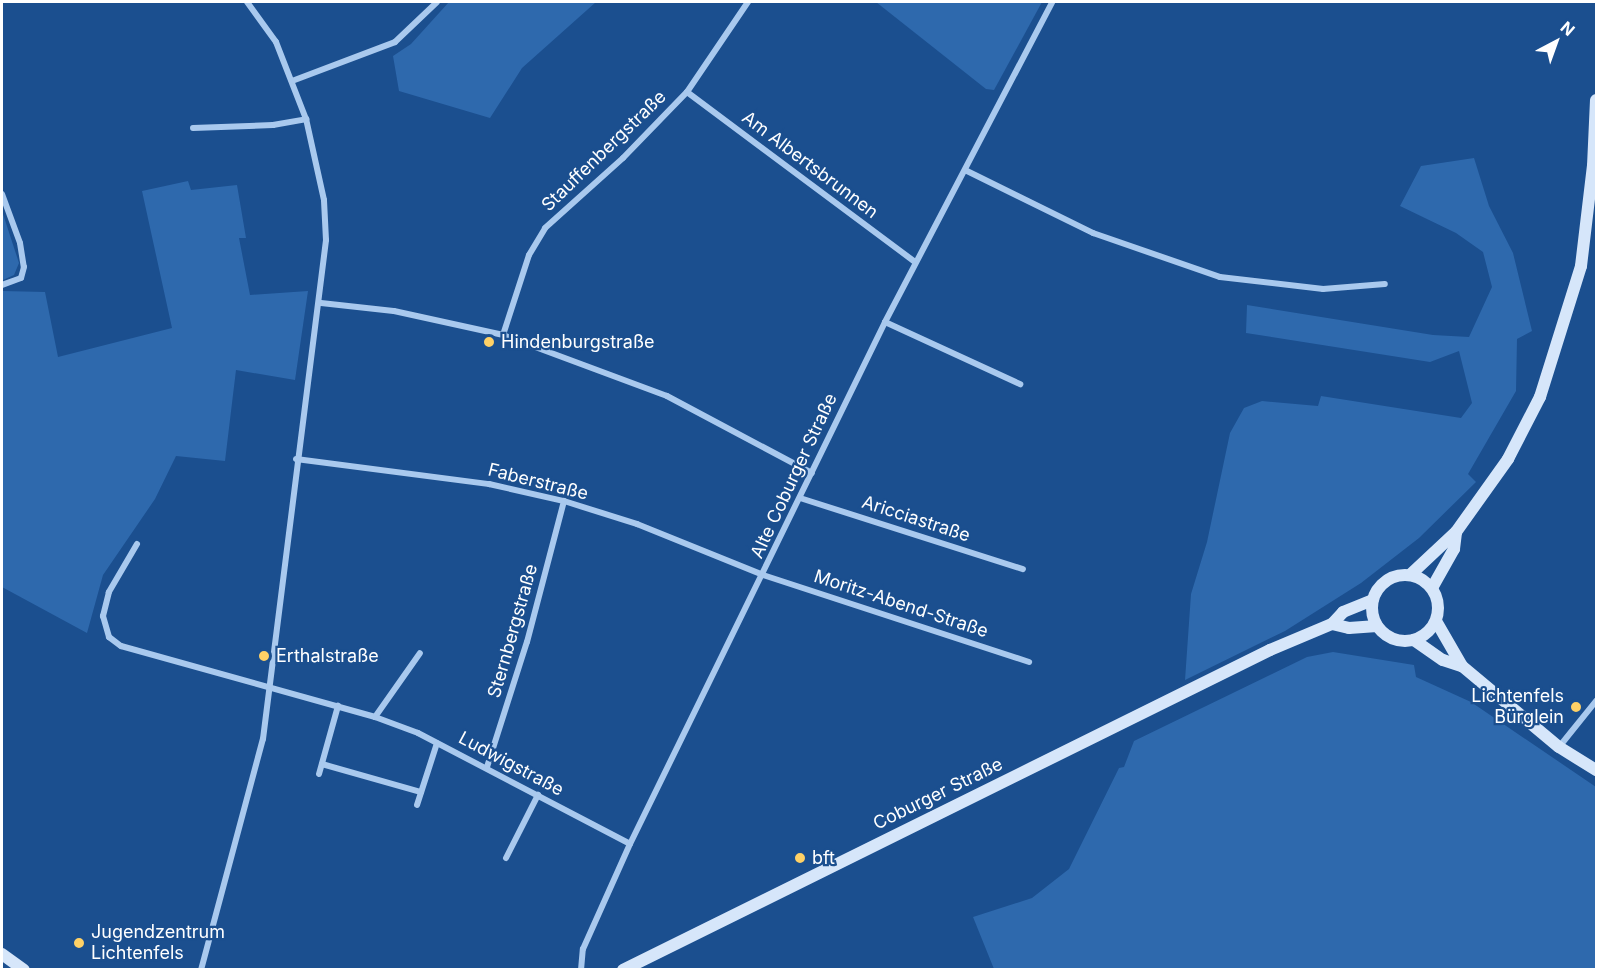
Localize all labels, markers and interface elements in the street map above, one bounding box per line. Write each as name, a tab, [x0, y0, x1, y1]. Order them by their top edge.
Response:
north arrow	[1526, 12, 1586, 72]
text: N	[1557, 17, 1579, 40]
street label: Stauffenbergstraße	[537, 86, 671, 216]
street label: Am Albertsbrunnen	[738, 107, 882, 223]
place label: Hindenburgstraße	[501, 331, 655, 353]
marker: Hindenburgstraße	[482, 335, 496, 349]
street label: Alte Coburger Straße	[746, 390, 842, 562]
street label: Faberstraße	[486, 459, 590, 505]
street label: Aricciastraße	[859, 491, 973, 547]
street label: Sternbergstraße	[484, 562, 542, 700]
street label: Moritz-Abend-Straße	[811, 566, 991, 642]
place label: Erthalstraße	[276, 645, 379, 667]
marker: Erthalstraße	[257, 649, 271, 663]
place label: Lichtenfels Bürglein	[1471, 686, 1564, 728]
marker: Lichtenfels Bürglein	[1569, 700, 1583, 714]
street label: Ludwigstraße	[455, 727, 567, 801]
street label: Coburger Straße	[870, 753, 1006, 835]
place label: bft	[812, 847, 835, 869]
marker: bft	[793, 851, 807, 865]
place label: Jugendzentrum Lichtenfels	[91, 922, 225, 964]
marker: Jugendzentrum Lichtenfels	[72, 936, 86, 950]

